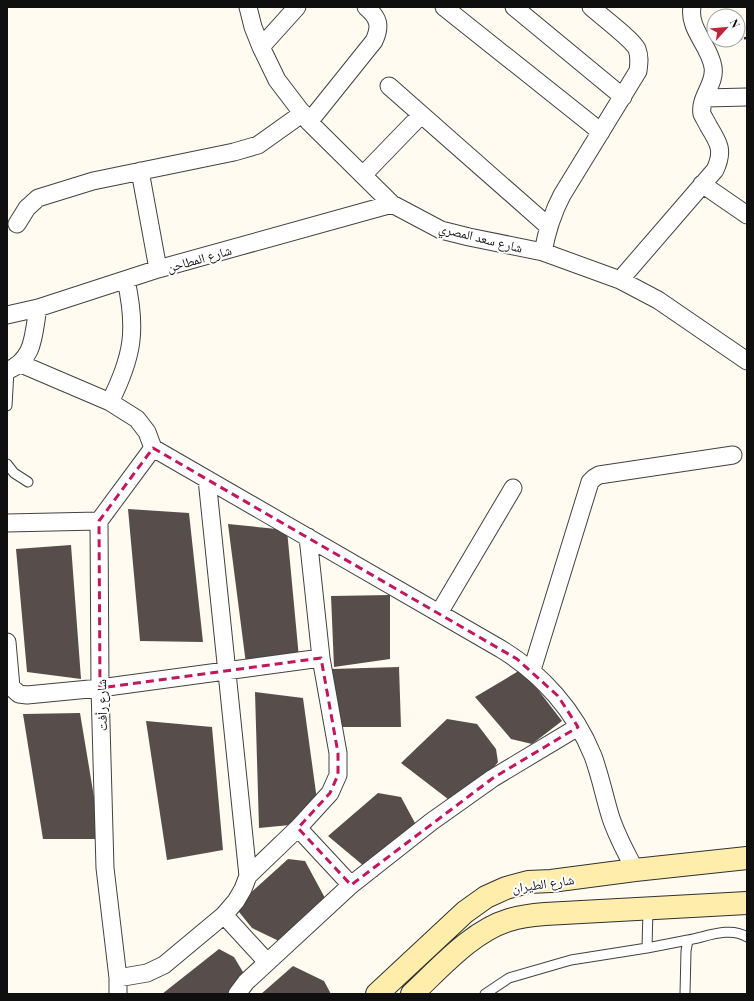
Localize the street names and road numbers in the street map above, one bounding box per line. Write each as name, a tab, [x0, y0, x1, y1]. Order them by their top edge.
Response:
street label: شارع سعد المصري	[436, 218, 525, 259]
street label: شارع المطاحن	[165, 241, 234, 277]
street label: شارع رأفت	[92, 679, 112, 731]
street label: شارع الطيران	[511, 870, 575, 898]

